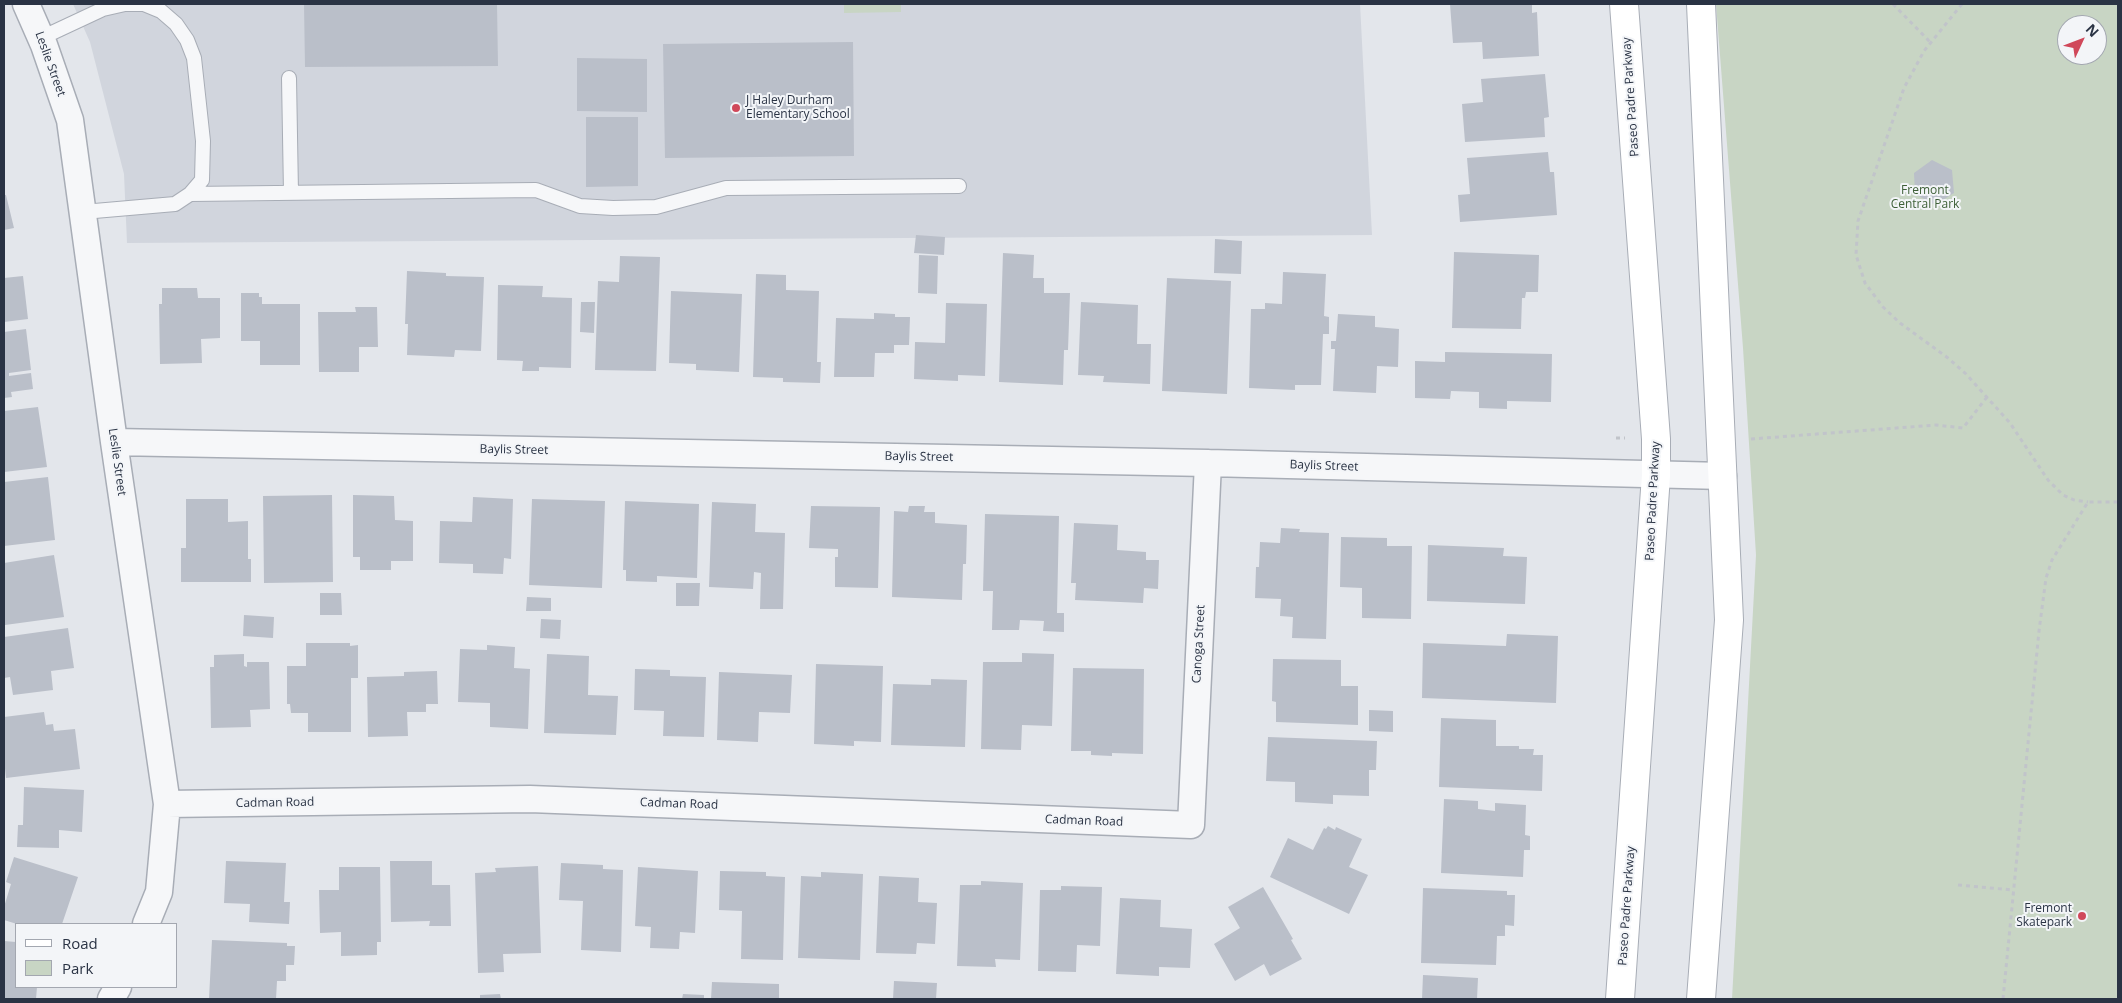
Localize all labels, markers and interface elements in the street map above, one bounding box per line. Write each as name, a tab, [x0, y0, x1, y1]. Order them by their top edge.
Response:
north arrow	[2057, 15, 2107, 65]
text: N	[2082, 19, 2103, 41]
street label: Leslie Street	[32, 30, 68, 98]
street label: Paseo Padre Parkway	[1620, 37, 1642, 157]
place label: J Haley Durham Elementary School	[746, 94, 850, 122]
marker: J Haley Durham Elementary School	[730, 102, 742, 114]
park label: Fremont Central Park	[1891, 184, 1959, 212]
street label: Leslie Street	[105, 427, 129, 497]
street label: Paseo Padre Parkway	[1643, 441, 1663, 561]
street label: Baylis Street	[479, 442, 549, 458]
street label: Baylis Street	[884, 449, 954, 465]
street label: Baylis Street	[1289, 458, 1359, 474]
street label: Canoga Street	[1190, 604, 1208, 684]
street label: Cadman Road	[236, 795, 314, 811]
street label: Cadman Road	[640, 795, 718, 813]
street label: Cadman Road	[1045, 812, 1123, 830]
street label: Paseo Padre Parkway	[1616, 846, 1638, 966]
place label: Fremont Skatepark	[2016, 902, 2072, 930]
marker: Fremont Skatepark	[2076, 910, 2088, 922]
legend	[15, 923, 178, 988]
text: Road	[62, 933, 98, 953]
text: Park	[62, 958, 93, 978]

